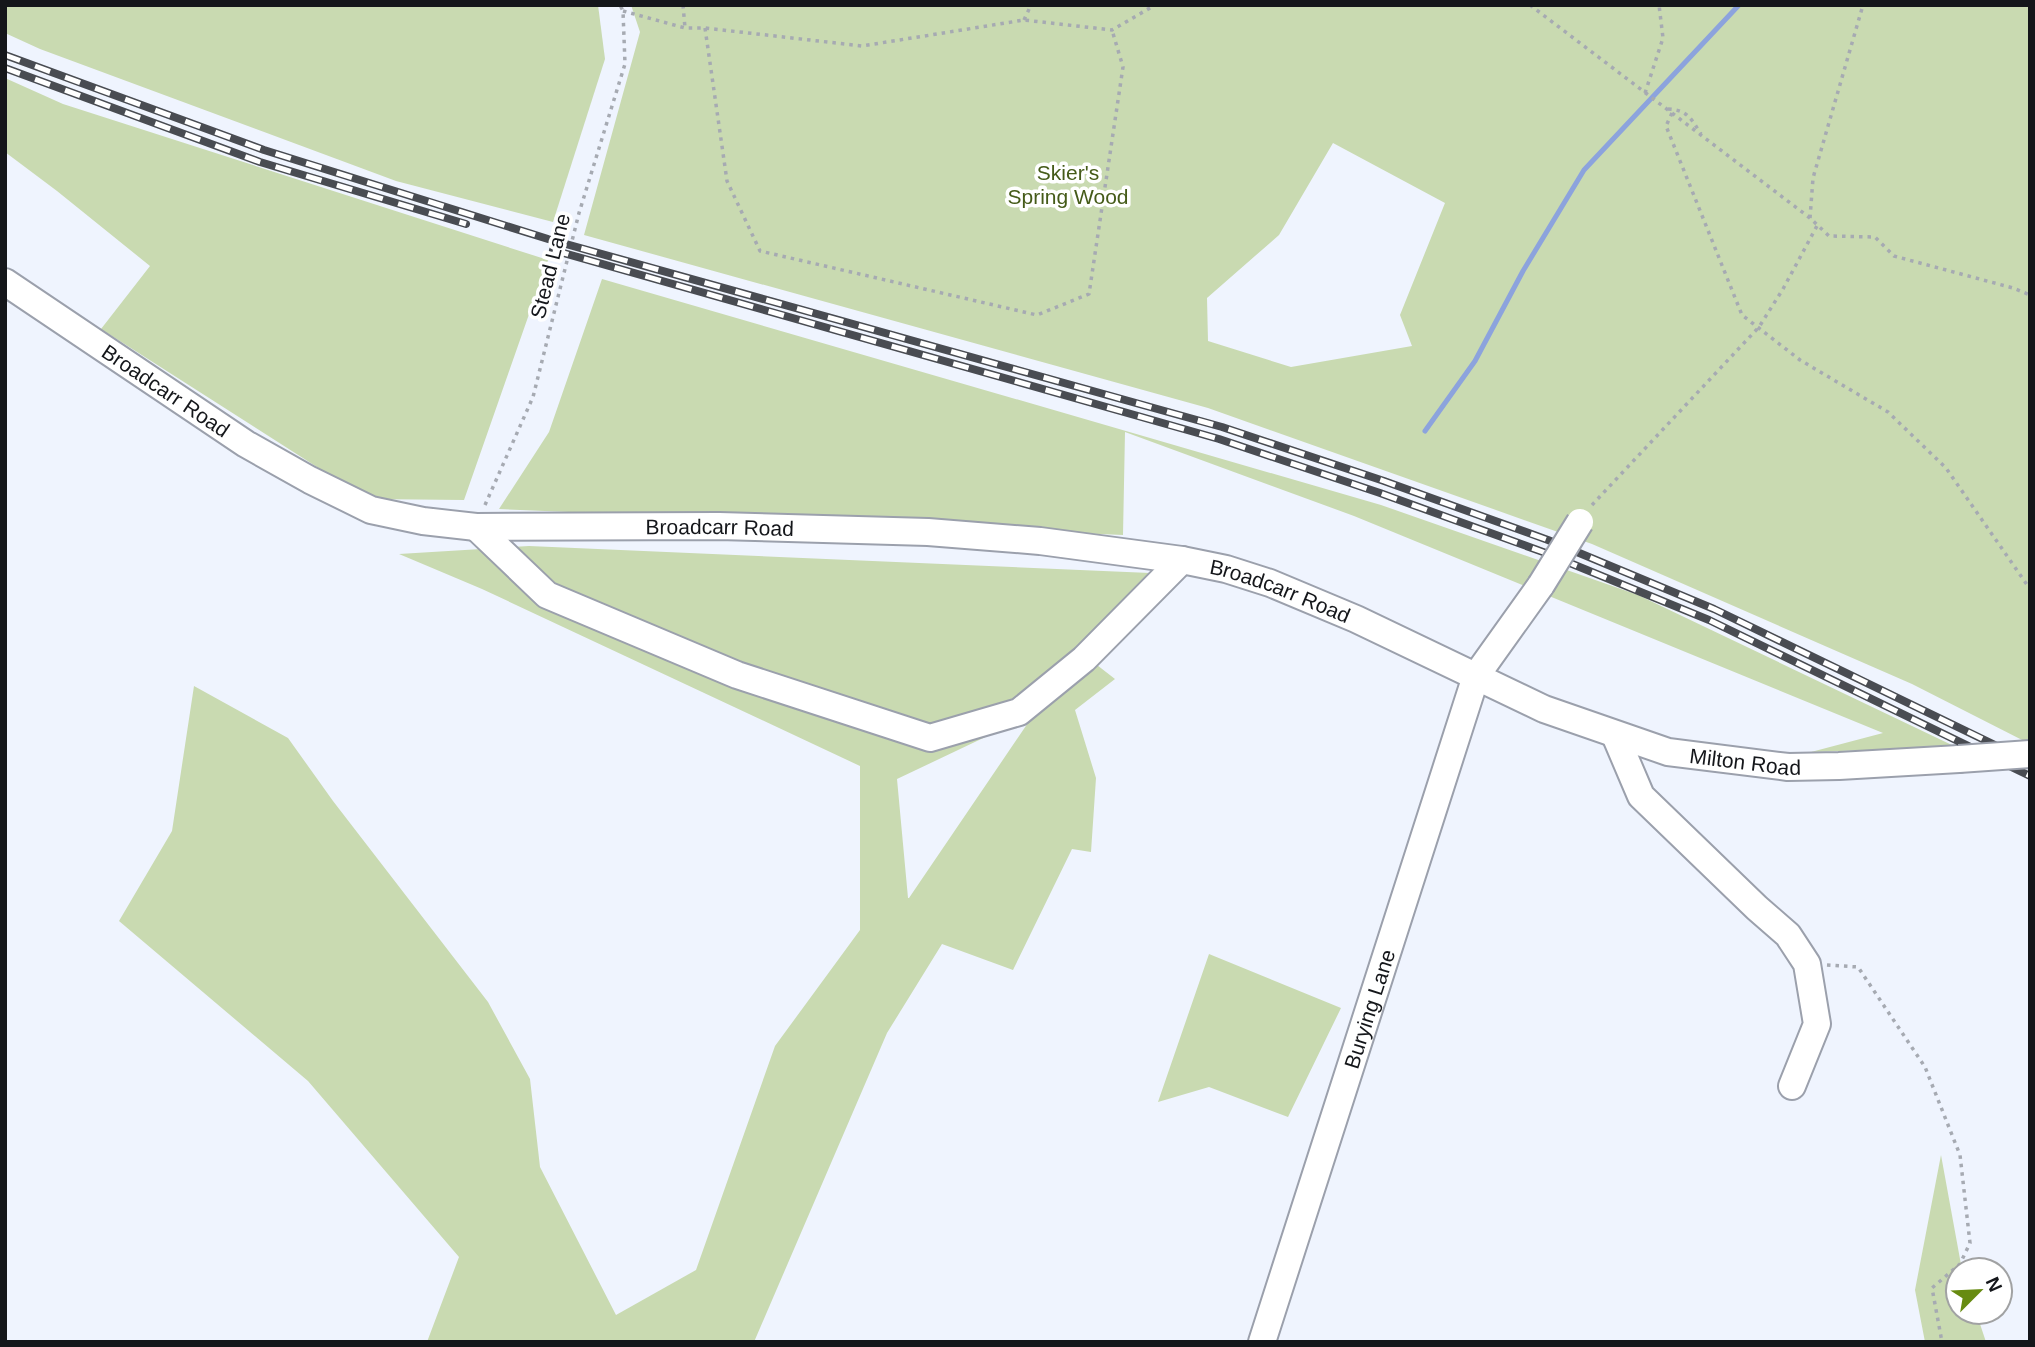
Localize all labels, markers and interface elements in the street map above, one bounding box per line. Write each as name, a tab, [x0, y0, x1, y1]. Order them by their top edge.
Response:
park label: Skier's Spring Wood	[1007, 161, 1129, 208]
street label: Stead Lane	[526, 211, 574, 321]
street label: Broadcarr Road	[98, 339, 234, 441]
street label: Broadcarr Road	[645, 514, 794, 540]
street label: Broadcarr Road	[1208, 555, 1354, 627]
street label: Milton Road	[1688, 743, 1801, 779]
street label: Burying Lane	[1339, 946, 1399, 1071]
north arrow	[1944, 1256, 2014, 1326]
text: N	[1982, 1274, 2006, 1295]

